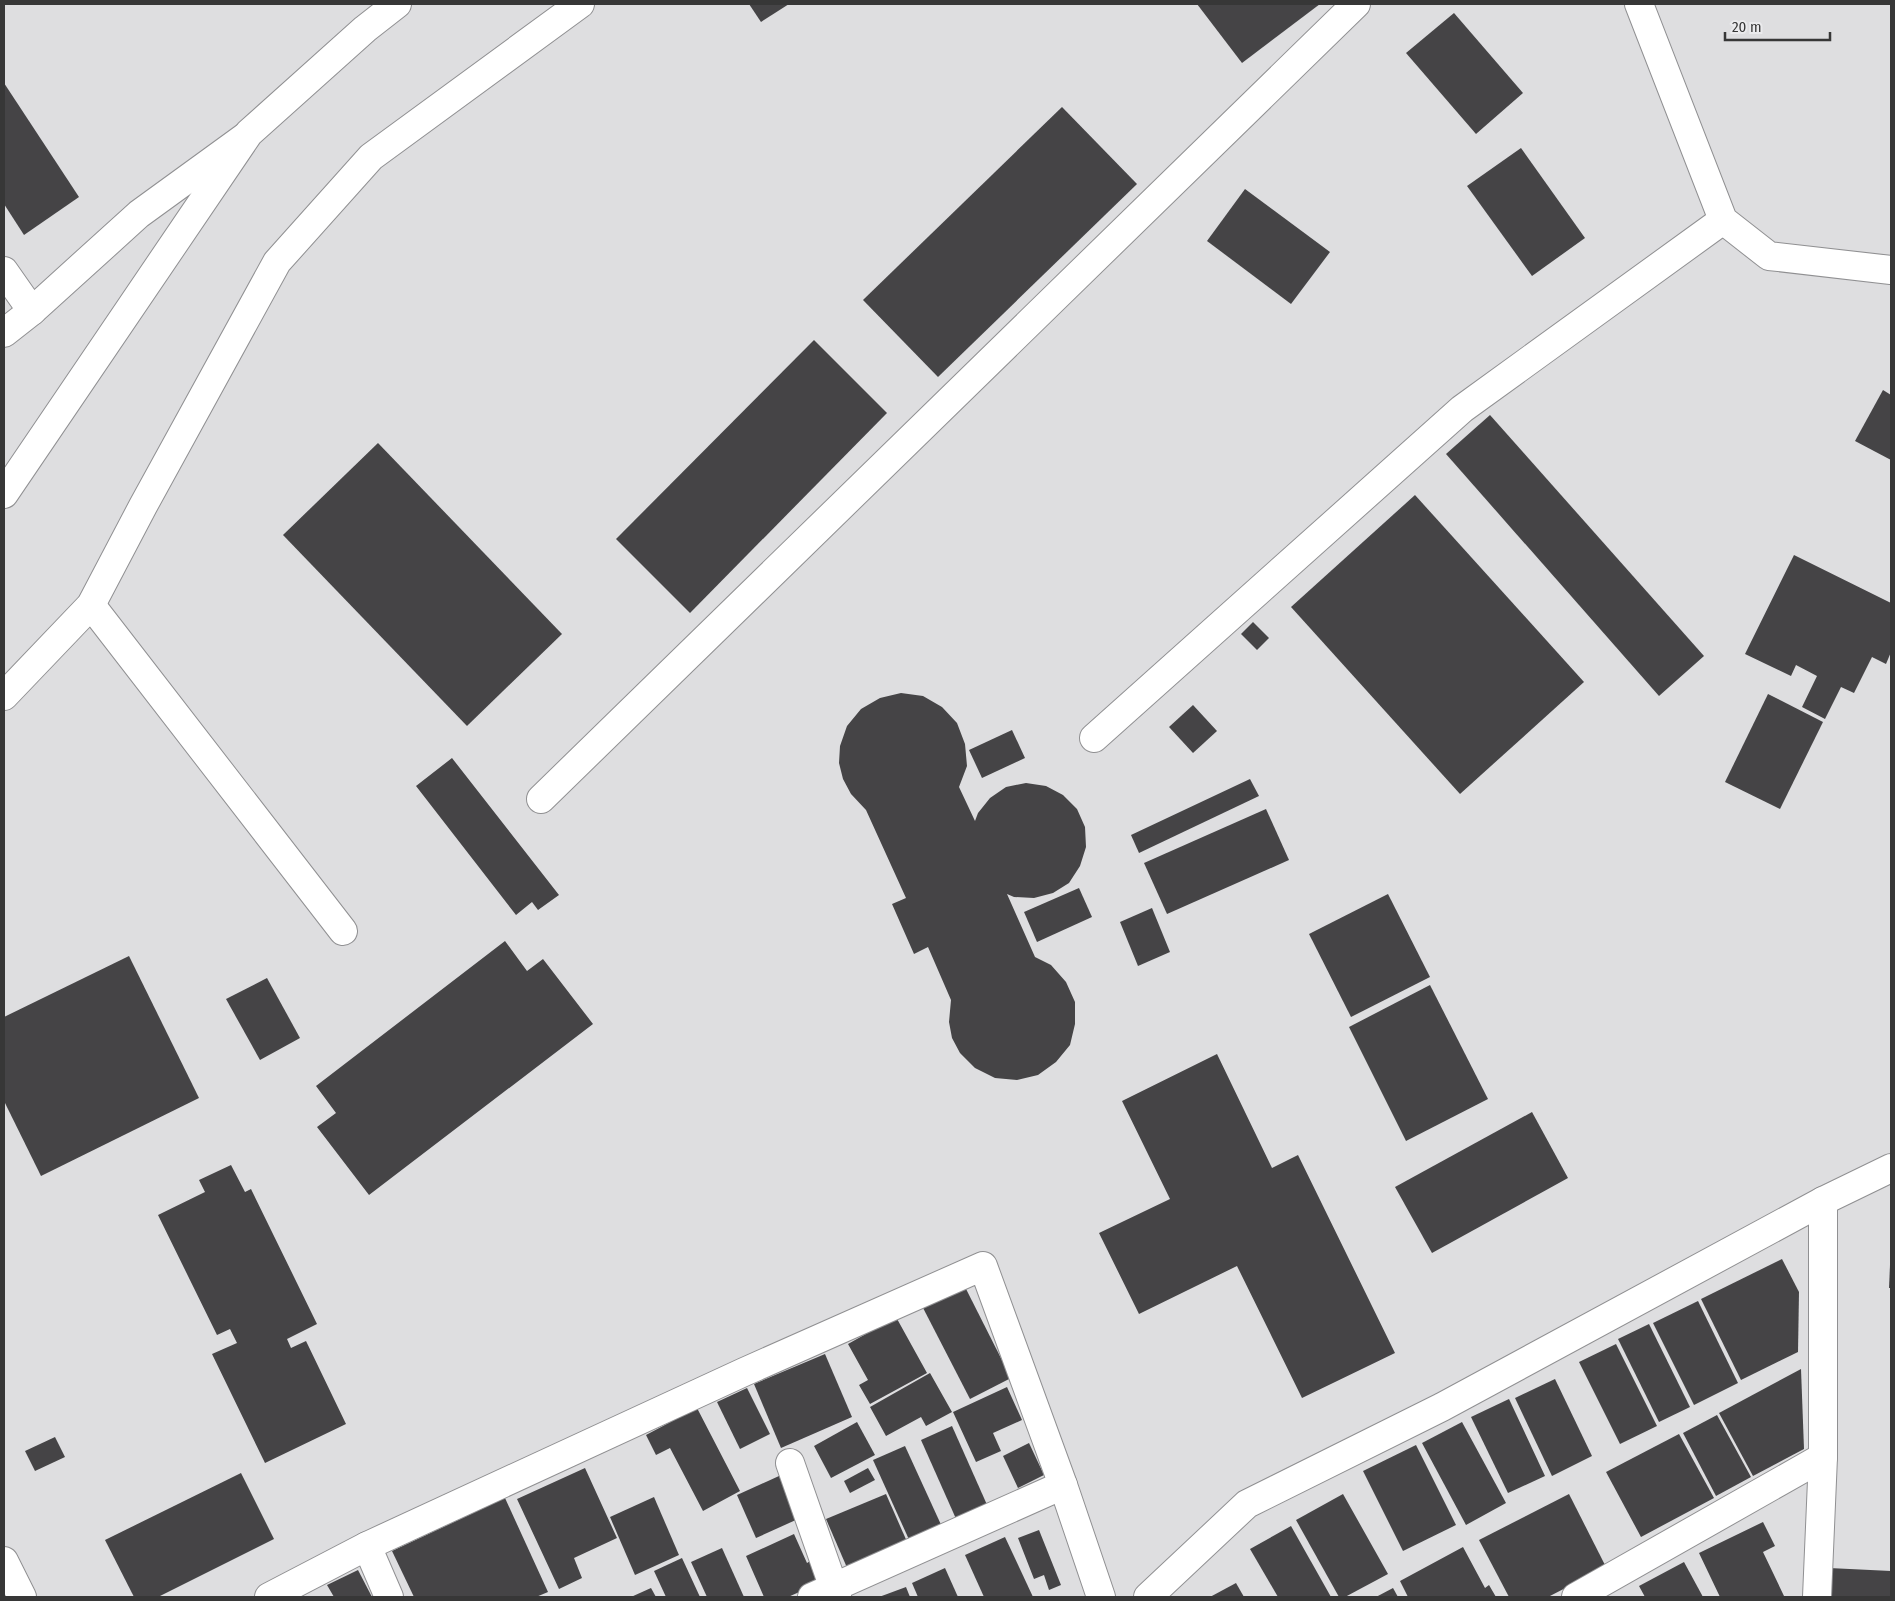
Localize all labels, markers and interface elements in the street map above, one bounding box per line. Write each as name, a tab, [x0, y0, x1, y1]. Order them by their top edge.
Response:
scale bar	[1725, 10, 1830, 42]
text: 20 m	[1732, 18, 1762, 36]

